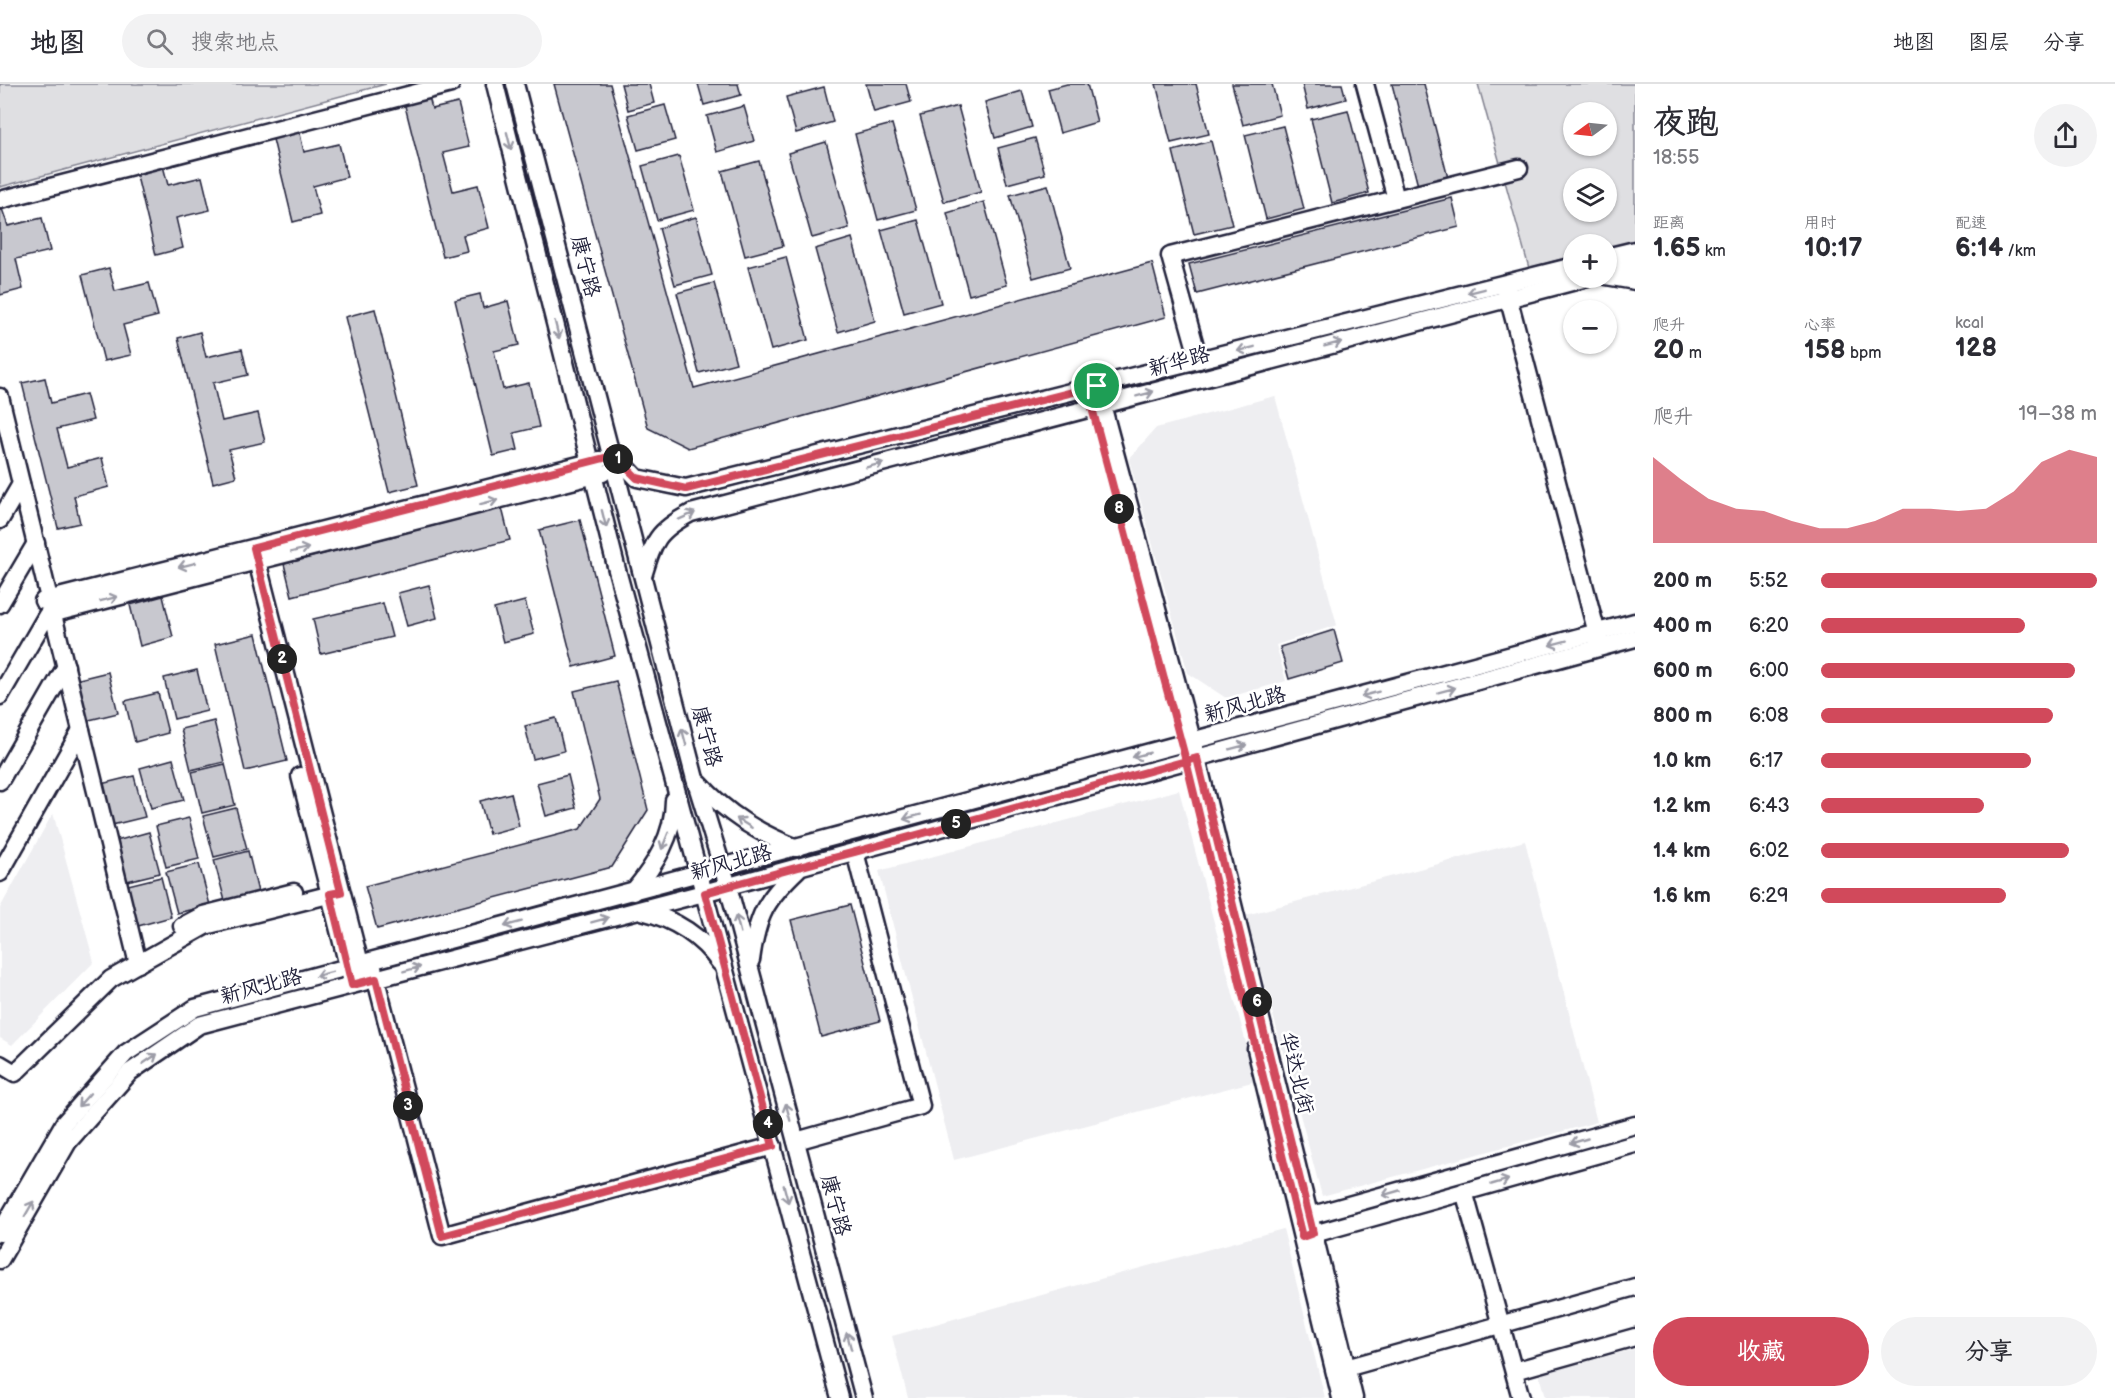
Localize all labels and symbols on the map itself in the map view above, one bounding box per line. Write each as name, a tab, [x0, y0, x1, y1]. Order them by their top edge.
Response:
north arrow	[1563, 102, 1617, 156]
one-way arrow	[504, 131, 516, 150]
street label: 康宁路	[566, 233, 605, 300]
one-way arrow	[1467, 286, 1486, 298]
one-way arrow	[551, 320, 563, 339]
one-way arrow	[1323, 338, 1342, 349]
street label: 新华路	[1145, 341, 1213, 382]
one-way arrow	[1237, 343, 1256, 355]
pin	[1071, 360, 1122, 411]
one-way arrow	[1135, 387, 1154, 399]
pin: 1	[603, 444, 633, 474]
one-way arrow	[865, 459, 884, 470]
pin: 8	[1104, 494, 1134, 524]
one-way arrow	[479, 495, 498, 507]
one-way arrow	[599, 509, 611, 528]
one-way arrow	[677, 510, 695, 521]
one-way arrow	[290, 543, 309, 555]
one-way arrow	[178, 559, 197, 571]
one-way arrow	[99, 592, 118, 604]
one-way arrow	[1549, 638, 1568, 649]
pin: 2	[267, 644, 297, 674]
street label: 新风北路	[1201, 682, 1289, 727]
one-way arrow	[1437, 684, 1456, 695]
one-way arrow	[1361, 688, 1380, 700]
street label: 康宁路	[686, 702, 727, 770]
one-way arrow	[678, 727, 689, 746]
one-way arrow	[1228, 741, 1247, 752]
one-way arrow	[1132, 750, 1151, 762]
pin: 5	[941, 809, 971, 839]
one-way arrow	[903, 812, 922, 823]
one-way arrow	[736, 816, 753, 828]
one-way arrow	[659, 832, 670, 850]
street label: 新风北路	[687, 840, 775, 885]
one-way arrow	[590, 914, 609, 926]
one-way arrow	[732, 915, 744, 934]
one-way arrow	[503, 919, 522, 930]
one-way arrow	[402, 963, 421, 975]
street label: 新风北路	[217, 964, 305, 1009]
one-way arrow	[315, 968, 334, 980]
pin: 6	[1242, 987, 1272, 1017]
street label: 华达北街	[1274, 1029, 1319, 1117]
one-way arrow	[141, 1052, 158, 1064]
pin: 3	[393, 1091, 423, 1121]
one-way arrow	[77, 1092, 91, 1107]
one-way arrow	[782, 1103, 794, 1122]
pin: 4	[753, 1109, 783, 1139]
one-way arrow	[1570, 1135, 1589, 1147]
street label: 康宁路	[815, 1171, 856, 1239]
one-way arrow	[1490, 1175, 1509, 1187]
one-way arrow	[781, 1184, 793, 1203]
one-way arrow	[1382, 1188, 1401, 1199]
one-way arrow	[24, 1201, 36, 1218]
one-way arrow	[843, 1332, 855, 1351]

